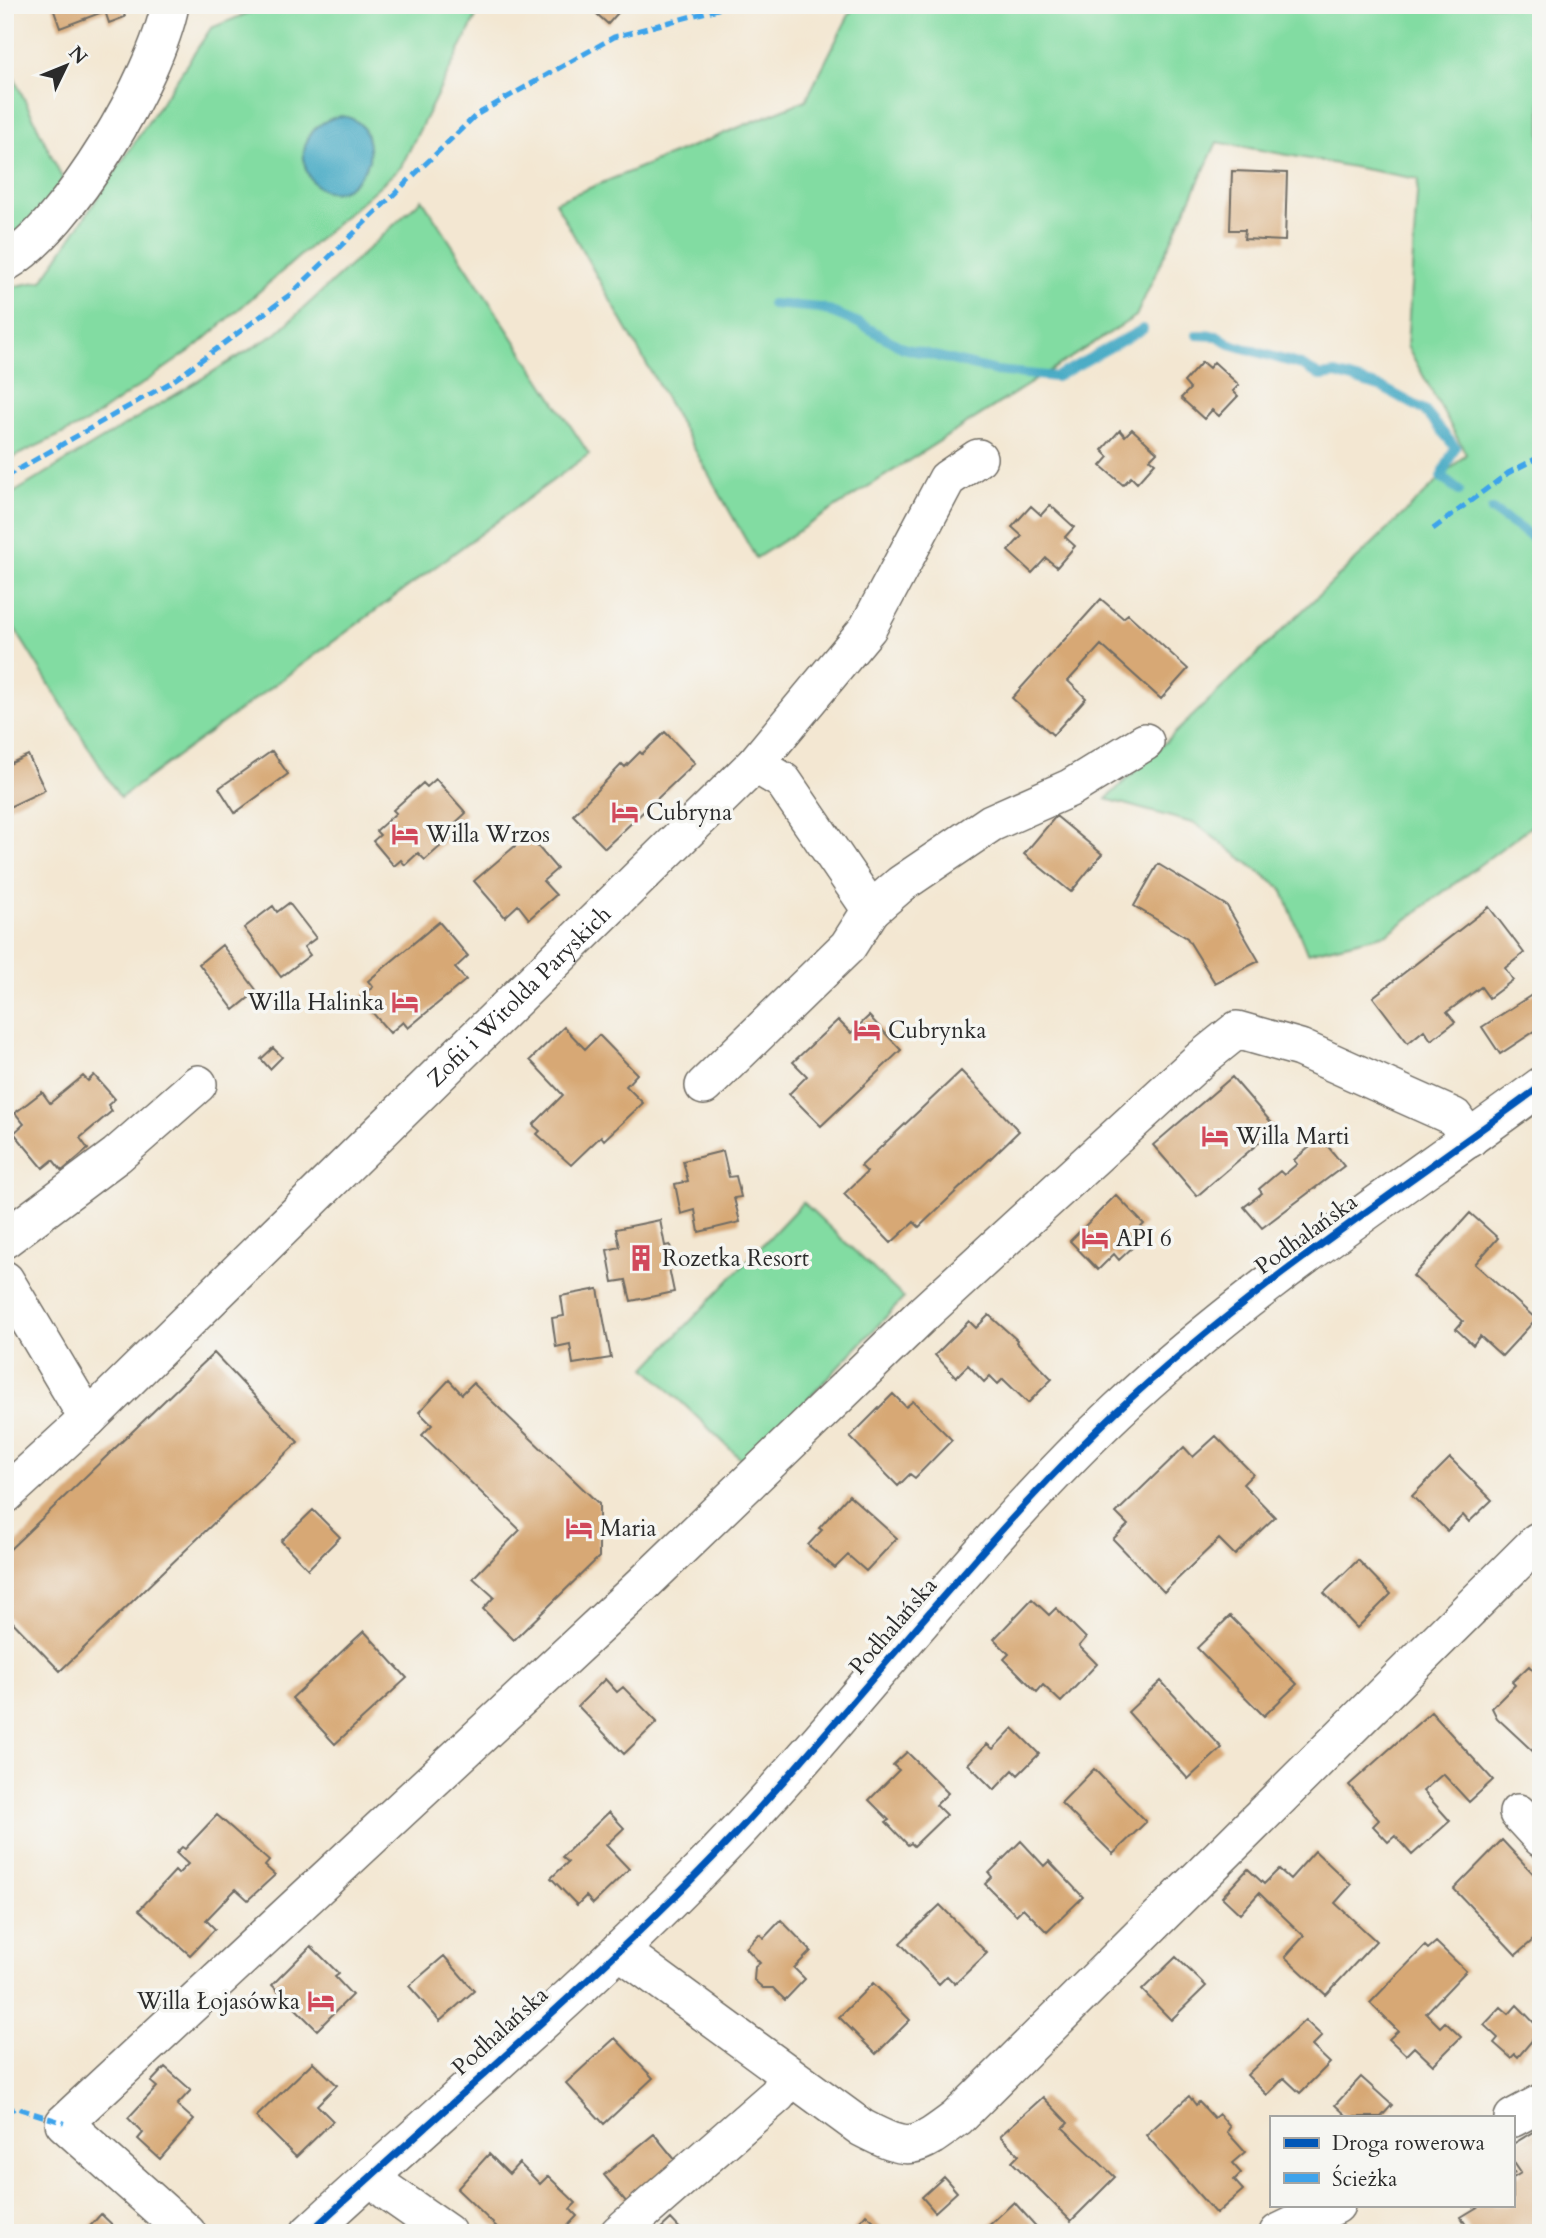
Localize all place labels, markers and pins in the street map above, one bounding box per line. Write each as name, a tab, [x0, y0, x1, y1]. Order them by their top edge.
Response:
hotel icon: Cubryna	[610, 797, 640, 827]
place label: Cubryna	[646, 797, 732, 828]
hotel icon: Willa Wrzos	[390, 819, 420, 849]
place label: Willa Wrzos	[425, 819, 550, 850]
place label: Willa Halinka	[247, 987, 384, 1018]
hotel icon: Willa Halinka	[390, 987, 420, 1017]
hotel icon: Cubrynka	[852, 1015, 882, 1045]
place label: Cubrynka	[888, 1015, 986, 1046]
hotel icon: Willa Marti	[1200, 1121, 1230, 1151]
place label: Willa Marti	[1235, 1121, 1349, 1152]
hotel icon: API 6	[1080, 1223, 1110, 1253]
place label: API 6	[1116, 1223, 1172, 1254]
building icon: Rozetka Resort	[626, 1243, 656, 1273]
place label: Rozetka Resort	[662, 1243, 809, 1274]
hotel icon: Maria	[564, 1513, 594, 1543]
place label: Maria	[600, 1513, 656, 1544]
place label: Willa Łojasówka	[136, 1986, 300, 2017]
hotel icon: Willa Łojasówka	[306, 1986, 336, 2016]

